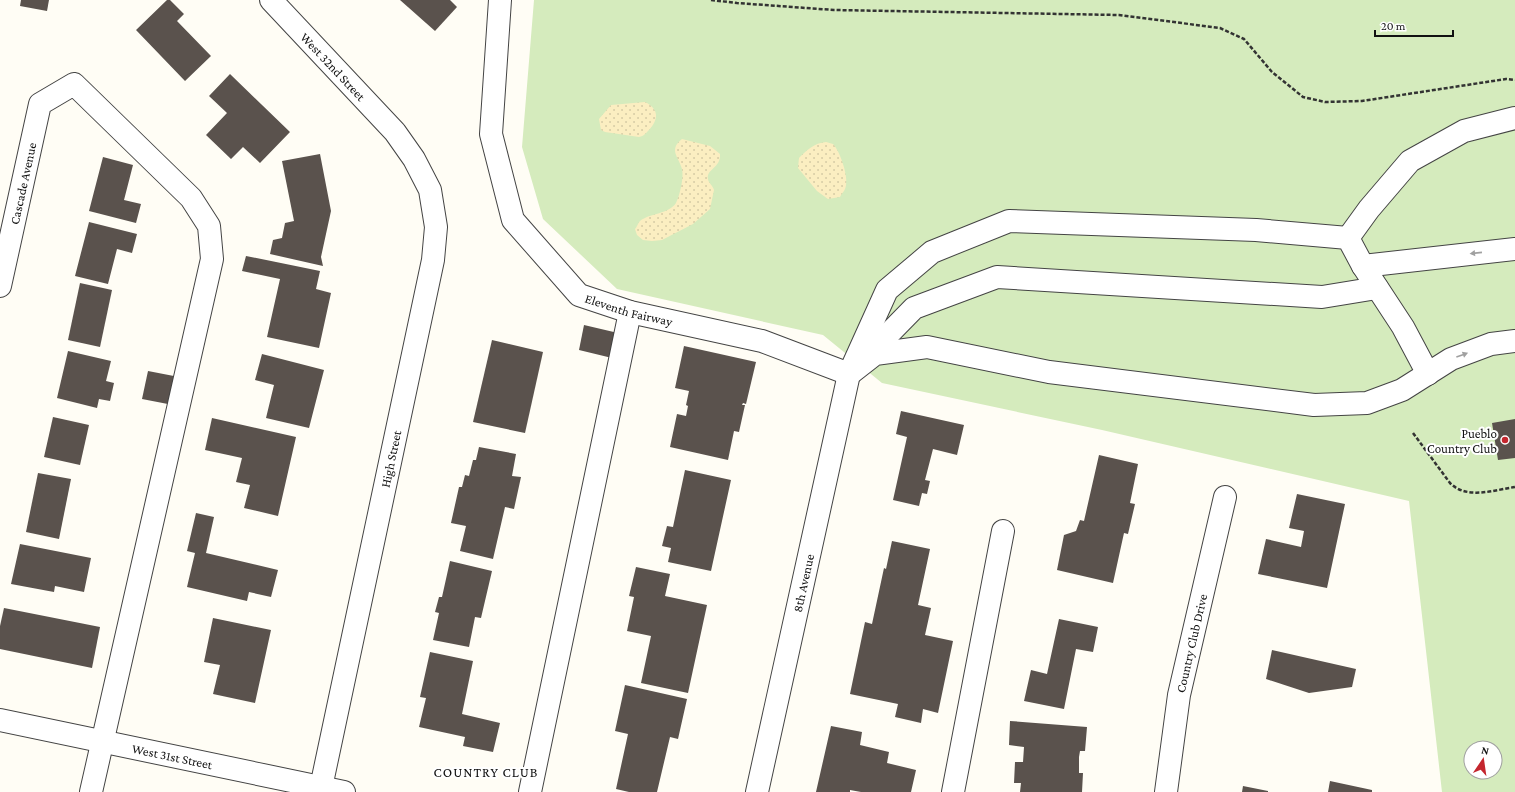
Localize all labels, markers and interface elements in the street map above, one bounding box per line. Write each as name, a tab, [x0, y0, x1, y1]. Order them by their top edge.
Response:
scale bar	[1375, 12, 1453, 38]
text: 20 m	[1381, 19, 1406, 33]
street label: West 32nd Street	[298, 29, 369, 104]
street label: Cascade Avenue	[6, 141, 39, 226]
one-way arrow	[1470, 250, 1482, 256]
street label: Eleventh Fairway	[583, 290, 675, 329]
one-way arrow	[1457, 351, 1469, 357]
place label: Pueblo Country Club	[1427, 426, 1497, 456]
street label: High Street	[378, 428, 405, 489]
marker: Pueblo Country Club	[1500, 435, 1510, 445]
street label: 8th Avenue	[789, 552, 817, 613]
street label: Country Club Drive	[1172, 592, 1210, 694]
street label: West 31st Street	[131, 740, 215, 772]
north arrow	[1463, 740, 1503, 780]
text: N	[1480, 744, 1491, 757]
district label: COUNTRY CLUB	[434, 764, 538, 780]

